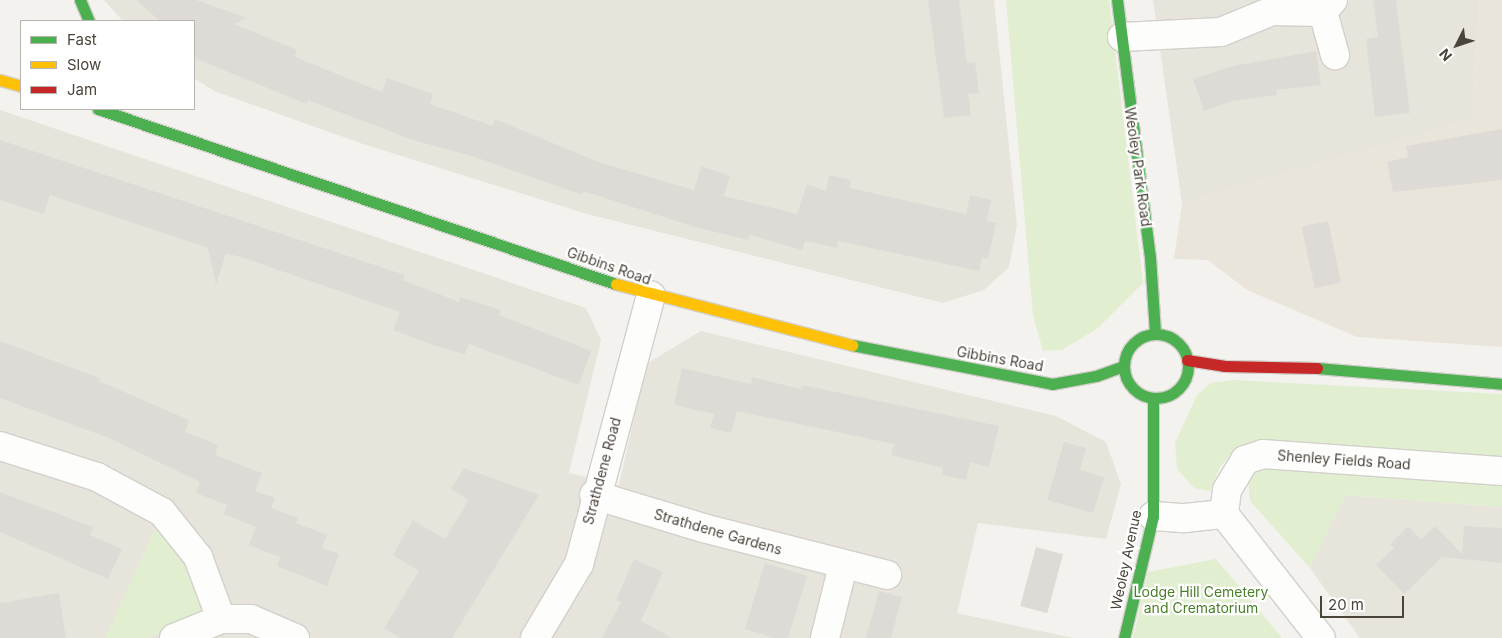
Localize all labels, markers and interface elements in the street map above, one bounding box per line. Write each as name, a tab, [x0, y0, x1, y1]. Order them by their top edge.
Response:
legend	[20, 20, 195, 110]
north arrow	[1432, 20, 1482, 70]
text: Fast	[67, 30, 97, 49]
text: N	[1435, 46, 1455, 65]
text: Slow	[67, 55, 101, 74]
text: Jam	[67, 80, 97, 99]
street label: Weoley Park Road	[1121, 106, 1155, 228]
street label: Gibbins Road	[565, 244, 653, 288]
street label: Gibbins Road	[955, 343, 1045, 375]
street label: Strathdene Road	[580, 415, 624, 527]
street label: Shenley Fields Road	[1277, 447, 1411, 473]
street label: Strathdene Gardens	[652, 506, 784, 558]
street label: Weoley Avenue	[1107, 508, 1145, 612]
park label: Lodge Hill Cemetery and Crematorium	[1134, 584, 1268, 616]
scale bar	[1322, 586, 1406, 618]
text: 20 m	[1328, 595, 1364, 614]

